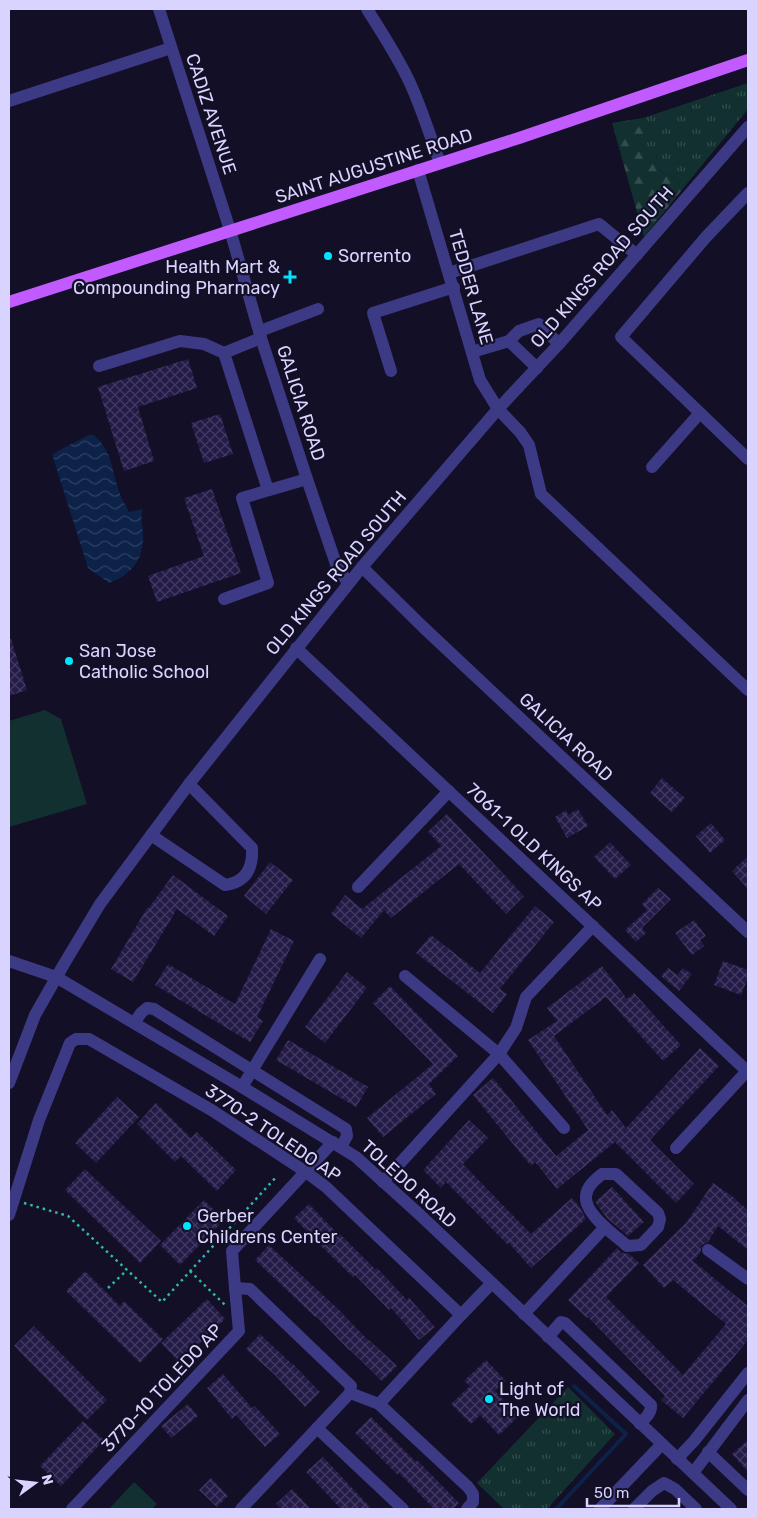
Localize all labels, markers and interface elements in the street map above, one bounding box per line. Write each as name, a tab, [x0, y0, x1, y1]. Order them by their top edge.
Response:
street label: CADIZ AVENUE	[181, 51, 241, 177]
street label: SAINT AUGUSTINE ROAD	[273, 124, 475, 208]
street label: OLD KINGS ROAD SOUTH	[526, 182, 678, 352]
street label: TEDDER LANE	[444, 227, 498, 347]
place label: Sorrento	[338, 245, 411, 267]
marker: Sorrento	[322, 250, 334, 262]
place label: Health Mart & Compounding Pharmacy	[73, 256, 280, 299]
marker: Health Mart & Compounding Pharmacy	[284, 271, 296, 283]
street label: GALICIA ROAD	[272, 342, 330, 464]
street label: OLD KINGS ROAD SOUTH	[261, 487, 411, 659]
place label: San Jose Catholic School	[79, 640, 209, 683]
marker: San Jose Catholic School	[63, 655, 75, 667]
street label: GALICIA ROAD	[515, 688, 617, 786]
street label: 7061-1 OLD KINGS AP	[462, 778, 606, 916]
street label: 3770-2 TOLEDO AP	[201, 1079, 345, 1187]
street label: TOLEDO ROAD	[357, 1135, 461, 1233]
place label: Gerber Childrens Center	[197, 1205, 338, 1248]
marker: Gerber Childrens Center	[181, 1220, 193, 1232]
street label: 3770-10 TOLEDO AP	[97, 1319, 227, 1457]
place label: Light of The World	[499, 1378, 581, 1421]
marker: Light of The World	[483, 1393, 495, 1405]
north arrow	[10, 1458, 60, 1508]
text: N	[38, 1473, 57, 1487]
scale bar	[587, 1476, 680, 1508]
text: 50 m	[594, 1484, 629, 1502]

